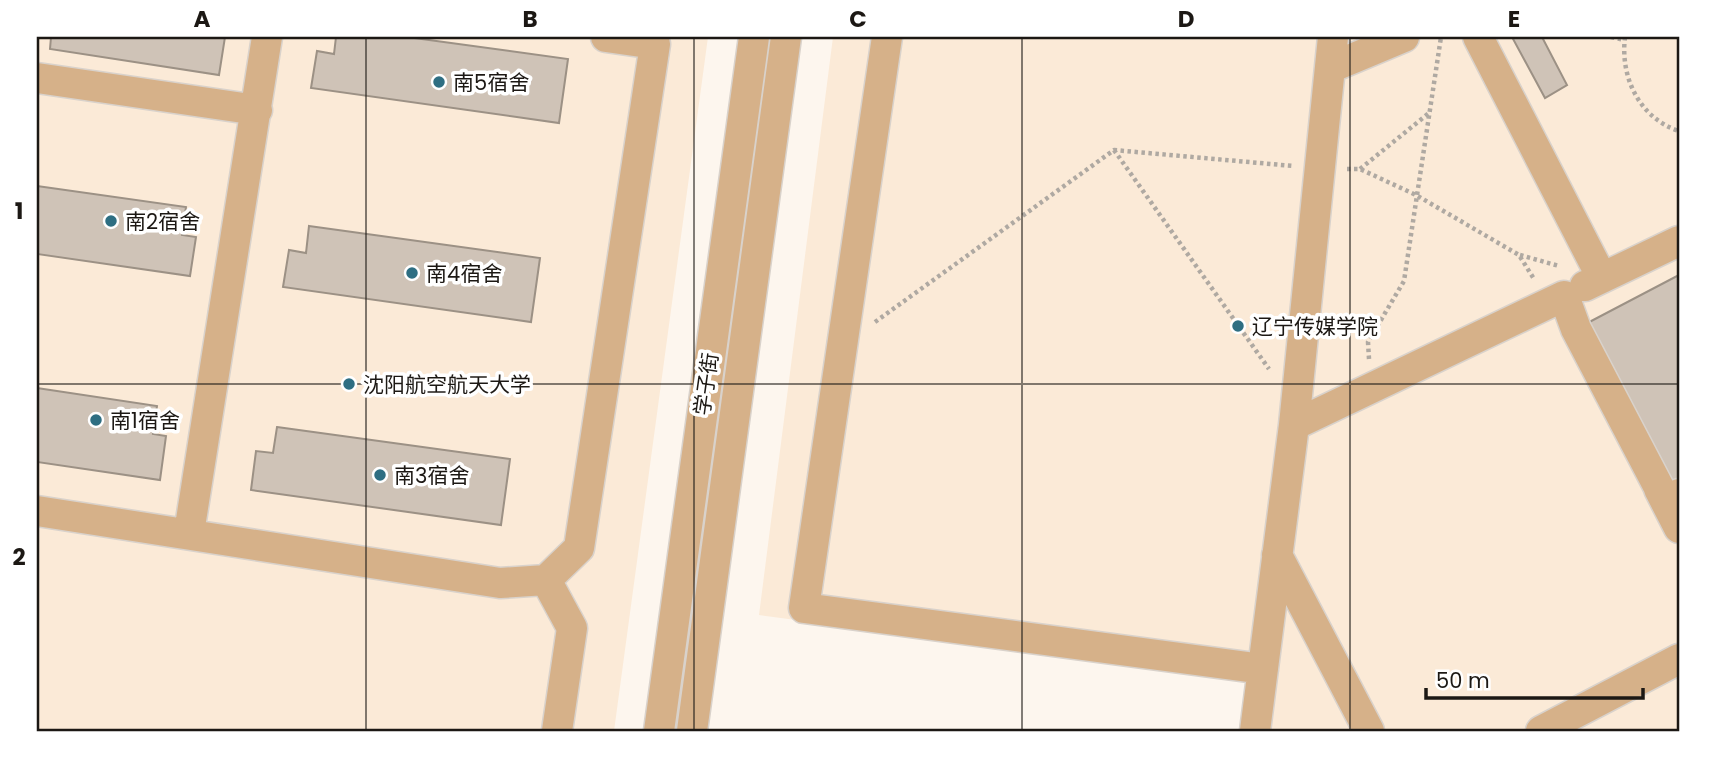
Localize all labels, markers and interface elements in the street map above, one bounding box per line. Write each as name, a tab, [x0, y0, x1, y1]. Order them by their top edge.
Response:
text: A	[194, 3, 211, 35]
text: B	[522, 3, 538, 35]
text: C	[849, 3, 867, 35]
text: D	[1178, 3, 1194, 35]
text: E	[1508, 3, 1520, 35]
place label: 南5宿舍	[453, 68, 529, 97]
marker: 南5宿舍	[431, 74, 447, 90]
text: 1	[15, 195, 23, 227]
place label: 南2宿舍	[125, 207, 200, 236]
marker: 南2宿舍	[103, 213, 119, 229]
place label: 南4宿舍	[426, 259, 502, 288]
marker: 南4宿舍	[404, 265, 420, 281]
place label: 辽宁传媒学院	[1252, 312, 1378, 341]
marker: 辽宁传媒学院	[1230, 318, 1246, 334]
street label: 学子街	[687, 351, 725, 417]
place label: 沈阳航空航天大学	[363, 370, 531, 399]
marker: 沈阳航空航天大学	[341, 376, 357, 392]
place label: 南1宿舍	[110, 406, 180, 435]
marker: 南1宿舍	[88, 412, 104, 428]
place label: 南3宿舍	[394, 461, 469, 490]
marker: 南3宿舍	[372, 467, 388, 483]
text: 2	[12, 541, 26, 573]
scale bar	[1426, 656, 1642, 700]
text: 50 m	[1436, 666, 1490, 695]

